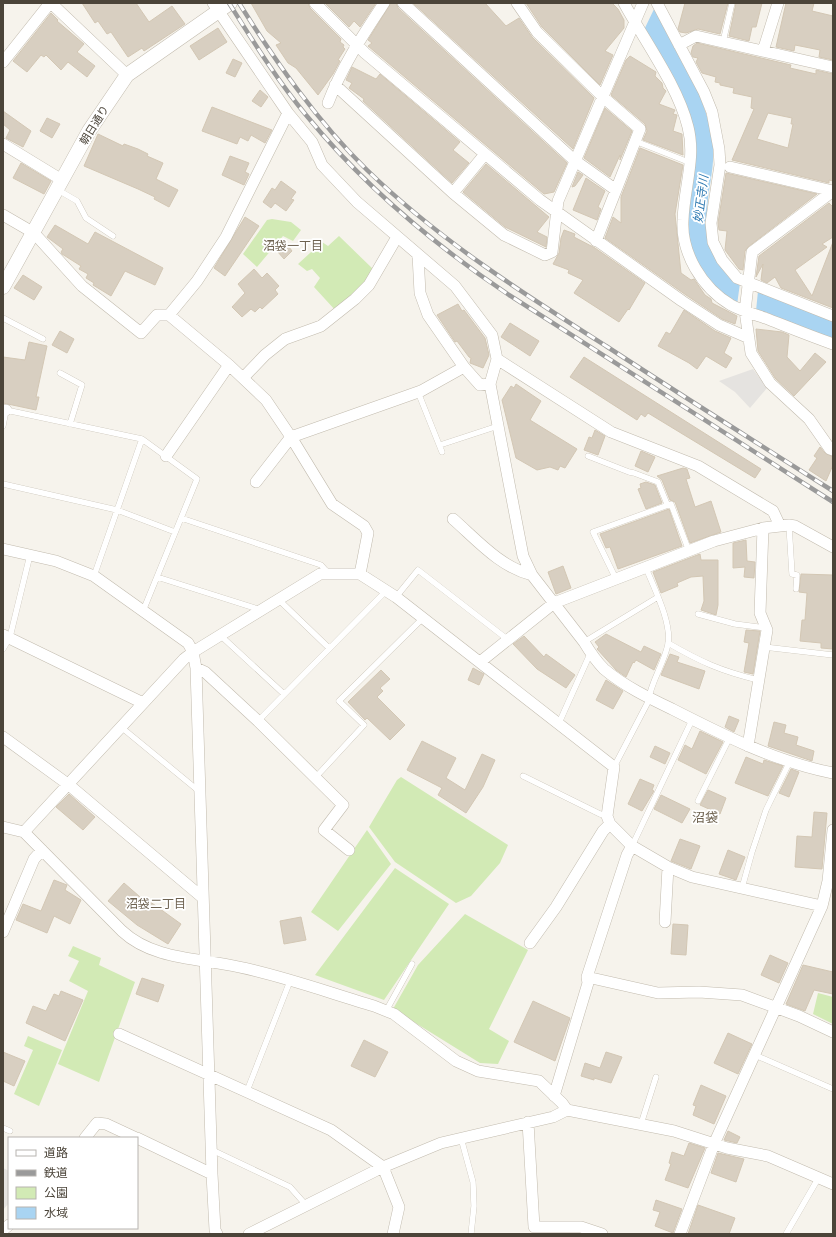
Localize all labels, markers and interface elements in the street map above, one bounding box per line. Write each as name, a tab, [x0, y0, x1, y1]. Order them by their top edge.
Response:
street label: 朝日通り	[76, 103, 112, 147]
water label: 妙正寺川	[690, 172, 711, 224]
district label: 沼袋一丁目	[263, 238, 323, 253]
district label: 沼袋	[692, 809, 718, 826]
district label: 沼袋二丁目	[126, 896, 186, 911]
legend	[8, 1137, 138, 1229]
text: 道路	[44, 1145, 68, 1160]
text: 鉄道	[44, 1165, 68, 1180]
text: 公園	[44, 1185, 68, 1200]
text: 水域	[44, 1205, 68, 1220]

